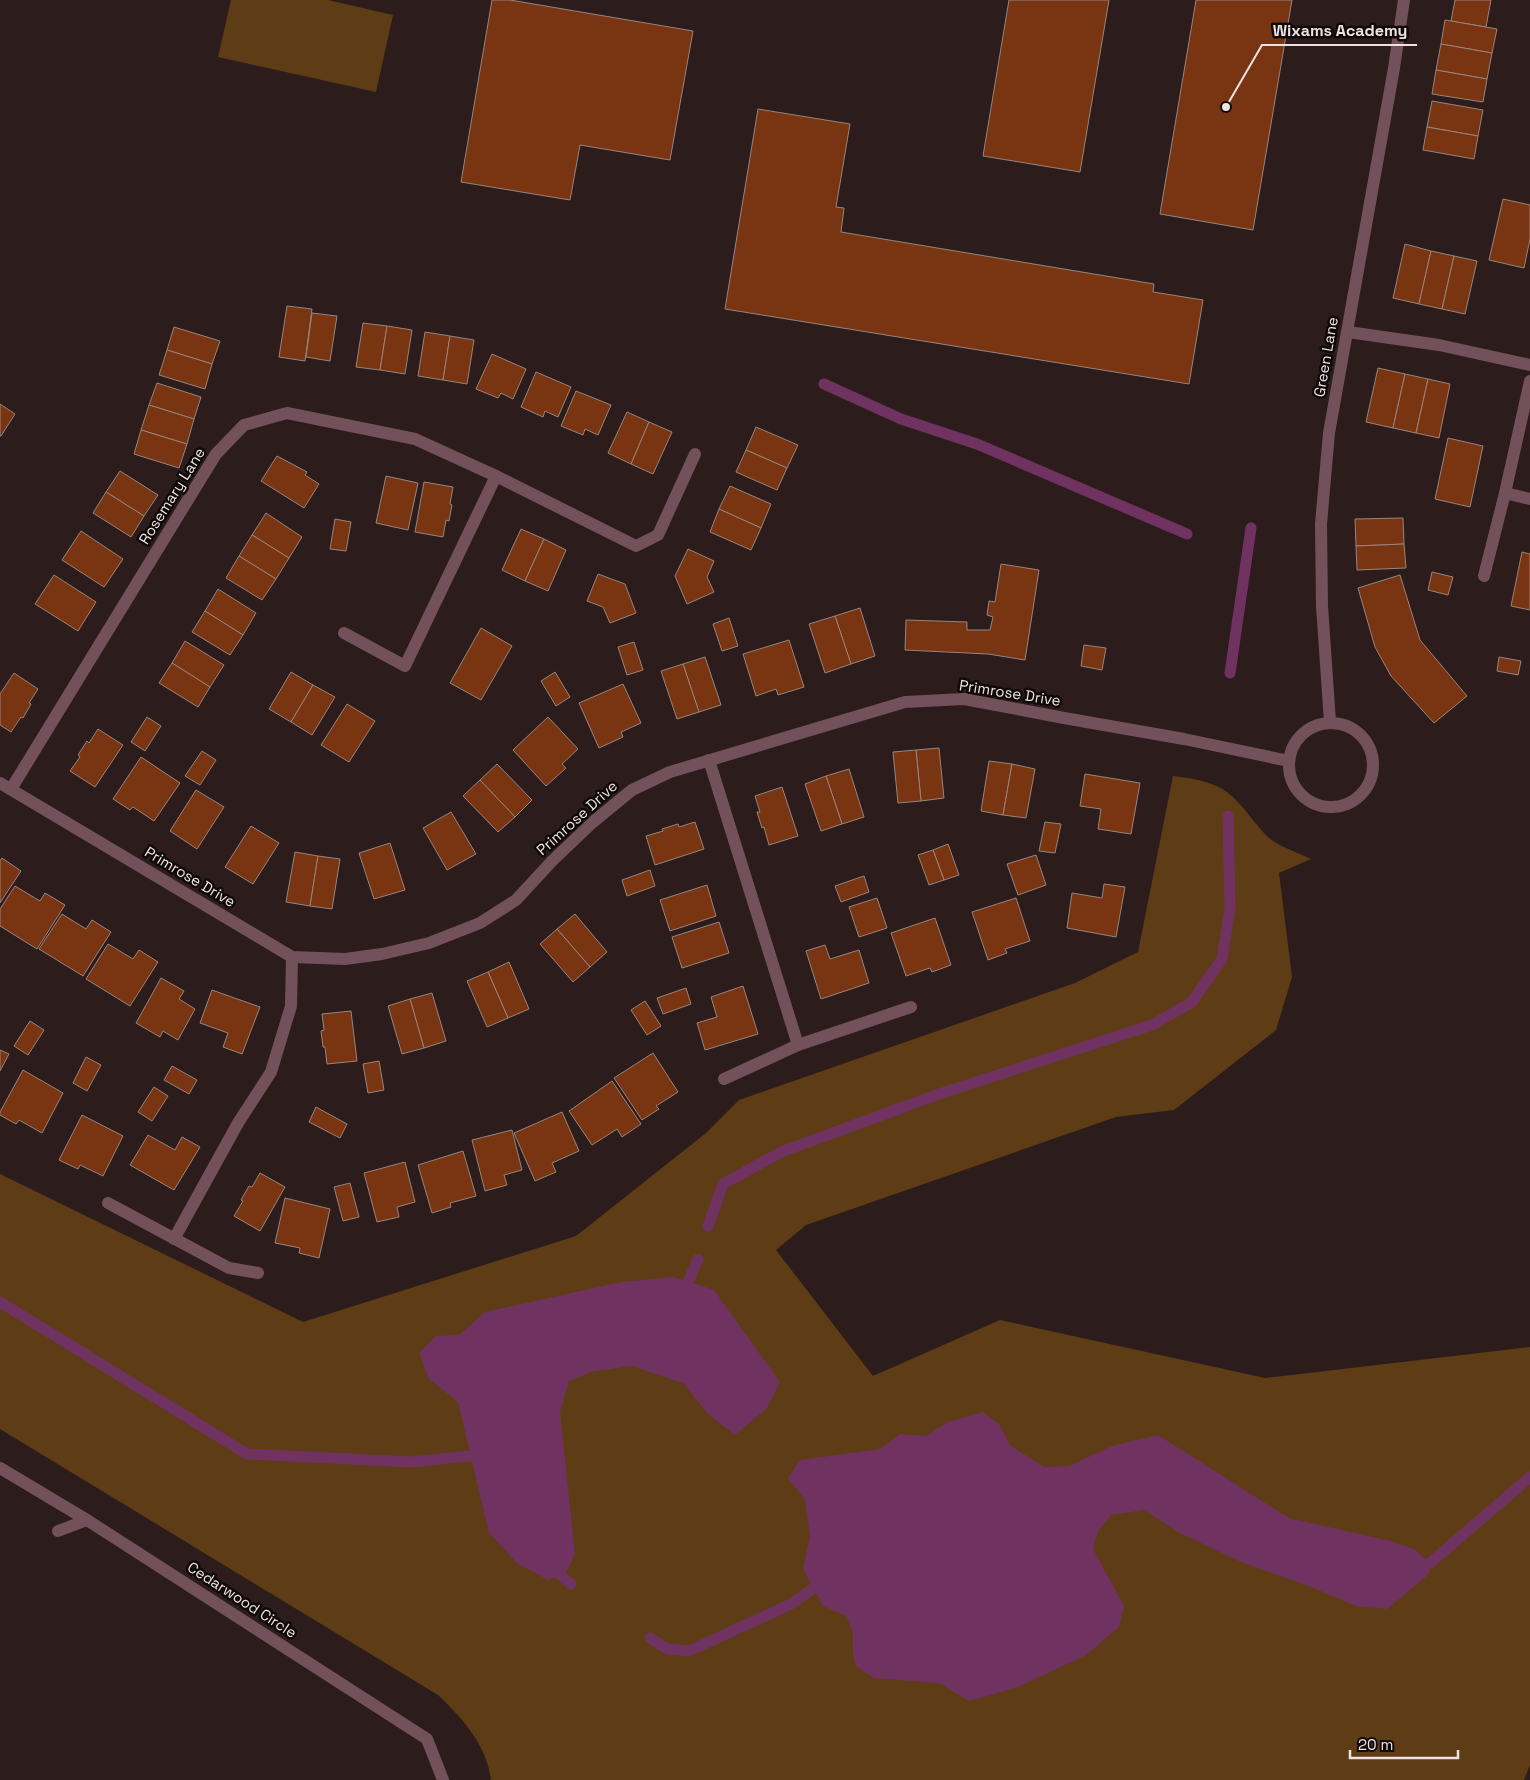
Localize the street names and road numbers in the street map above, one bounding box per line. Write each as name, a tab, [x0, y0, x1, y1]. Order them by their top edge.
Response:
street label: Green Lane	[1309, 315, 1342, 398]
street label: Rosemary Lane	[134, 444, 209, 548]
street label: Primrose Drive	[958, 675, 1062, 710]
street label: Primrose Drive	[532, 776, 621, 859]
street label: Primrose Drive	[141, 842, 239, 911]
street label: Cedarwood Circle	[184, 1557, 301, 1642]

